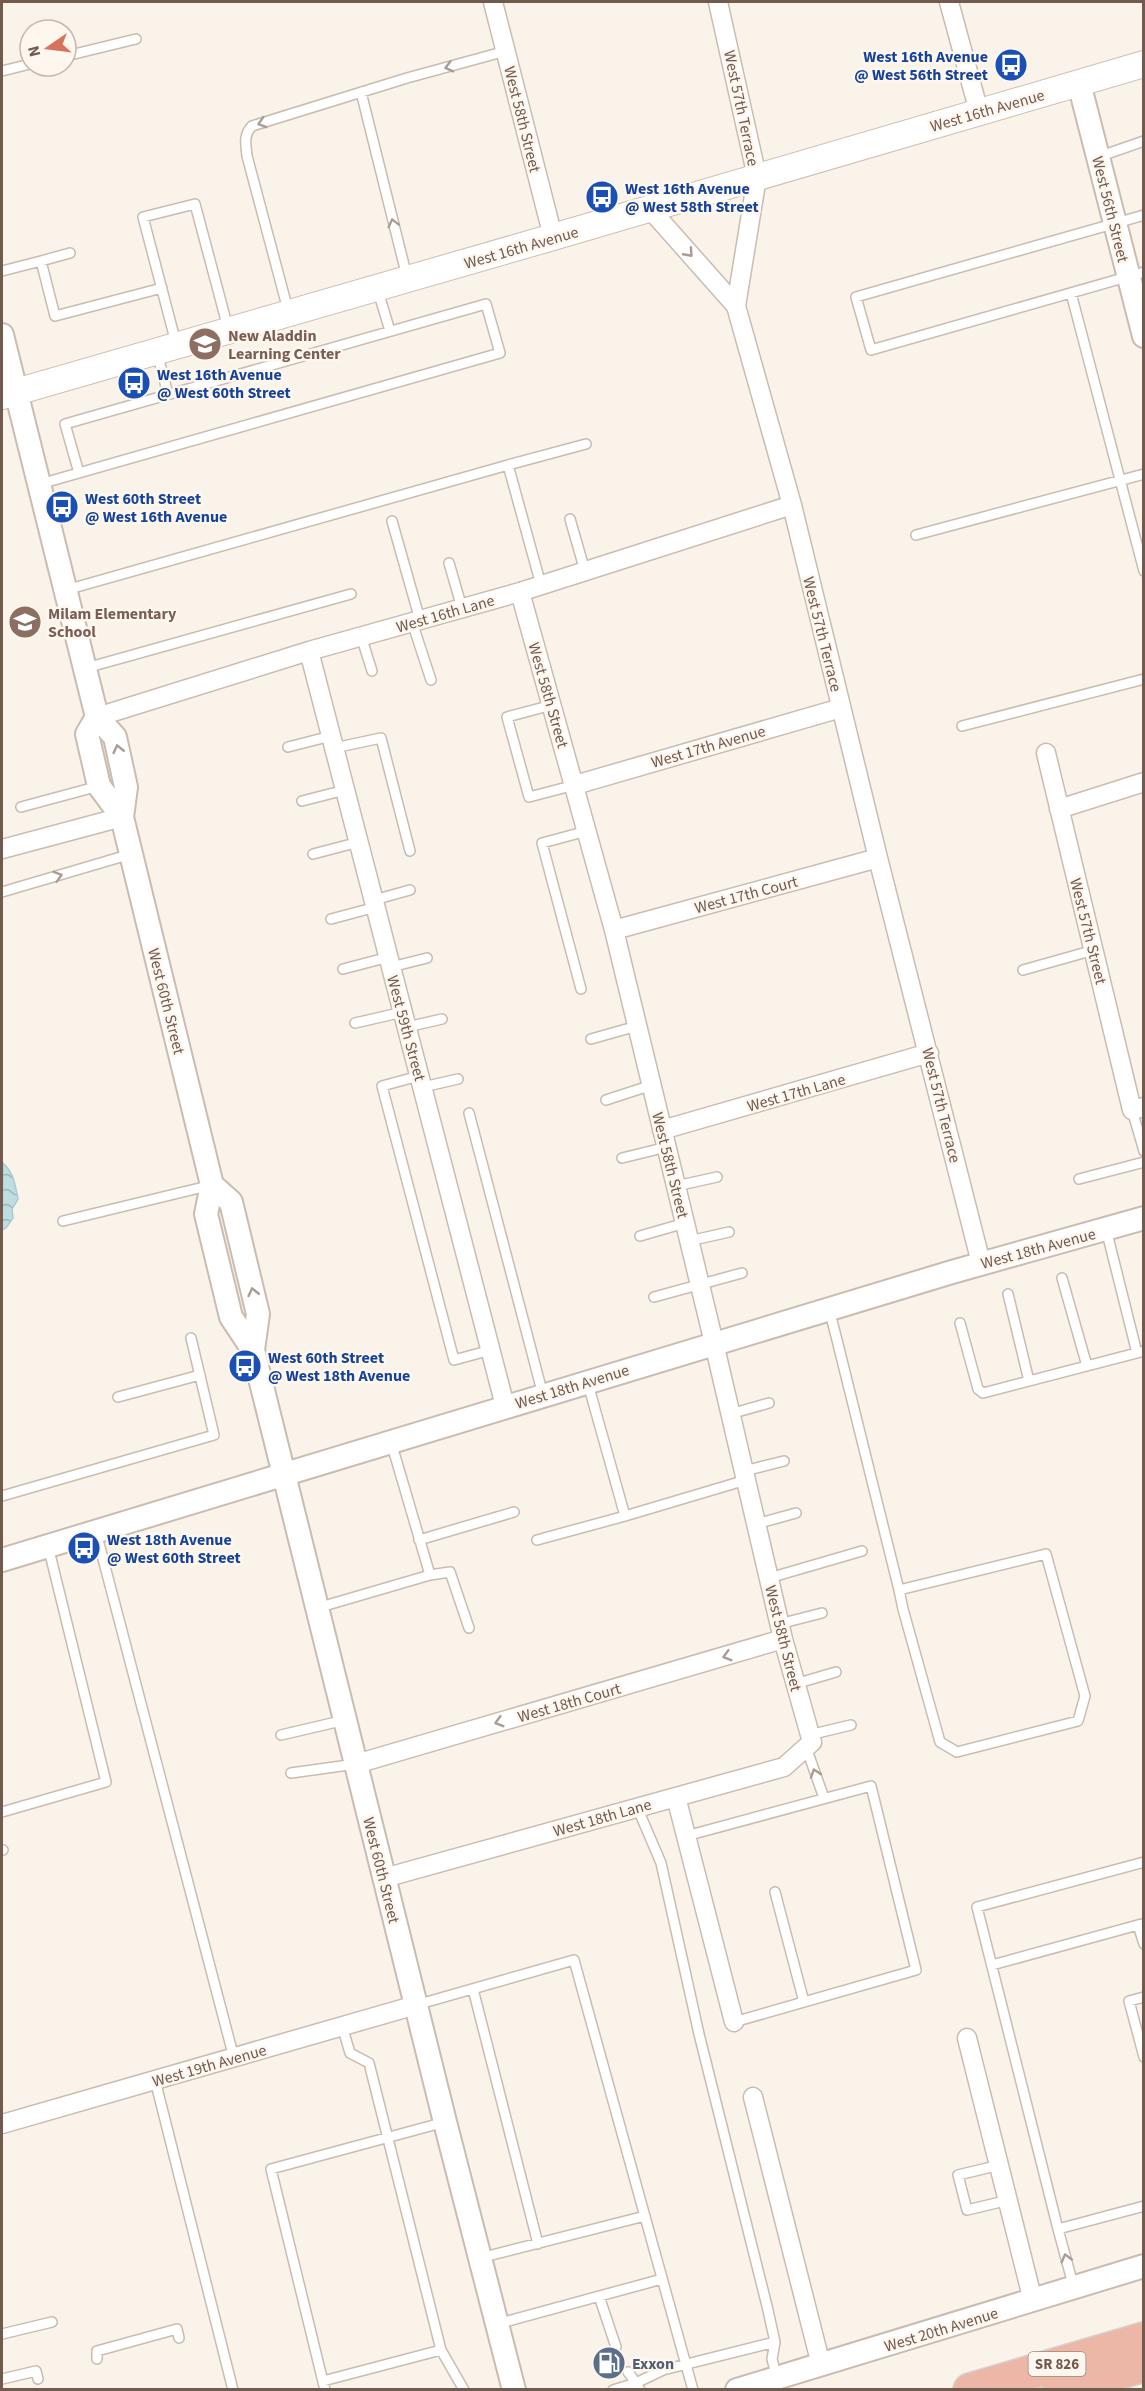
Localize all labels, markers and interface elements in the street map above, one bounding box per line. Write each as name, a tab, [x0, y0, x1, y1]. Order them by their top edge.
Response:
north arrow	[18, 18, 78, 78]
text: N	[22, 44, 46, 59]
place label: West 16th Avenue @ West 56th Street	[854, 46, 988, 86]
bus stop icon: West 16th Avenue @ West 56th Street	[993, 47, 1029, 83]
street label: West 57th Terrace	[718, 48, 764, 168]
one-way arrow	[444, 59, 454, 72]
street label: West 58th Street	[498, 64, 546, 175]
street label: West 16th Avenue	[928, 84, 1047, 138]
one-way arrow	[257, 116, 268, 128]
street label: West 56th Street	[1086, 154, 1134, 265]
place label: West 16th Avenue @ West 58th Street	[625, 178, 759, 218]
bus stop icon: West 16th Avenue @ West 58th Street	[584, 179, 620, 215]
one-way arrow	[388, 218, 401, 228]
street label: West 16th Avenue	[462, 221, 581, 275]
one-way arrow	[682, 246, 693, 256]
place label: New Aladdin Learning Center	[228, 325, 341, 365]
school or university icon: New Aladdin Learning Center	[187, 326, 223, 362]
place label: West 16th Avenue @ West 60th Street	[157, 364, 291, 404]
bus stop icon: West 16th Avenue @ West 60th Street	[116, 365, 152, 401]
place label: West 60th Street @ West 16th Avenue	[85, 488, 227, 528]
bus stop icon: West 60th Street @ West 16th Avenue	[44, 489, 80, 525]
street label: West 57th Terrace	[797, 574, 847, 694]
street label: West 16th Lane	[394, 589, 497, 638]
place label: Milam Elementary School	[48, 603, 177, 643]
school or university icon: Milam Elementary School	[7, 604, 43, 640]
street label: West 58th Street	[522, 640, 574, 751]
street label: West 17th Avenue	[649, 720, 768, 774]
one-way arrow	[112, 744, 125, 754]
street label: West 17th Court	[692, 870, 801, 919]
one-way arrow	[52, 871, 63, 883]
street label: West 57th Street	[1064, 876, 1112, 987]
street label: West 60th Street	[142, 946, 190, 1057]
street label: West 59th Street	[381, 973, 431, 1084]
street label: West 57th Terrace	[916, 1045, 966, 1165]
street label: West 17th Lane	[745, 1068, 848, 1117]
street label: West 58th Street	[646, 1110, 694, 1221]
street label: West 18th Avenue	[978, 1223, 1098, 1275]
one-way arrow	[247, 1288, 260, 1298]
place label: West 60th Street @ West 18th Avenue	[268, 1347, 410, 1387]
bus stop icon: West 60th Street @ West 18th Avenue	[227, 1348, 263, 1384]
street label: West 18th Avenue	[513, 1359, 632, 1415]
place label: West 18th Avenue @ West 60th Street	[107, 1529, 241, 1569]
bus stop icon: West 18th Avenue @ West 60th Street	[66, 1530, 102, 1566]
street label: West 58th Street	[759, 1583, 807, 1694]
one-way arrow	[722, 1649, 733, 1661]
street label: West 18th Court	[515, 1678, 624, 1728]
one-way arrow	[494, 1715, 505, 1727]
one-way arrow	[810, 1768, 822, 1779]
street label: West 18th Lane	[551, 1793, 654, 1842]
street label: West 60th Street	[357, 1815, 405, 1926]
street label: West 19th Avenue	[150, 2039, 269, 2093]
one-way arrow	[1061, 2253, 1073, 2264]
street label: West 20th Avenue	[882, 2302, 1001, 2358]
fuel station icon: Exxon	[591, 2345, 627, 2381]
road number: SR 826	[1028, 2352, 1086, 2376]
place label: Exxon	[632, 2353, 674, 2375]

